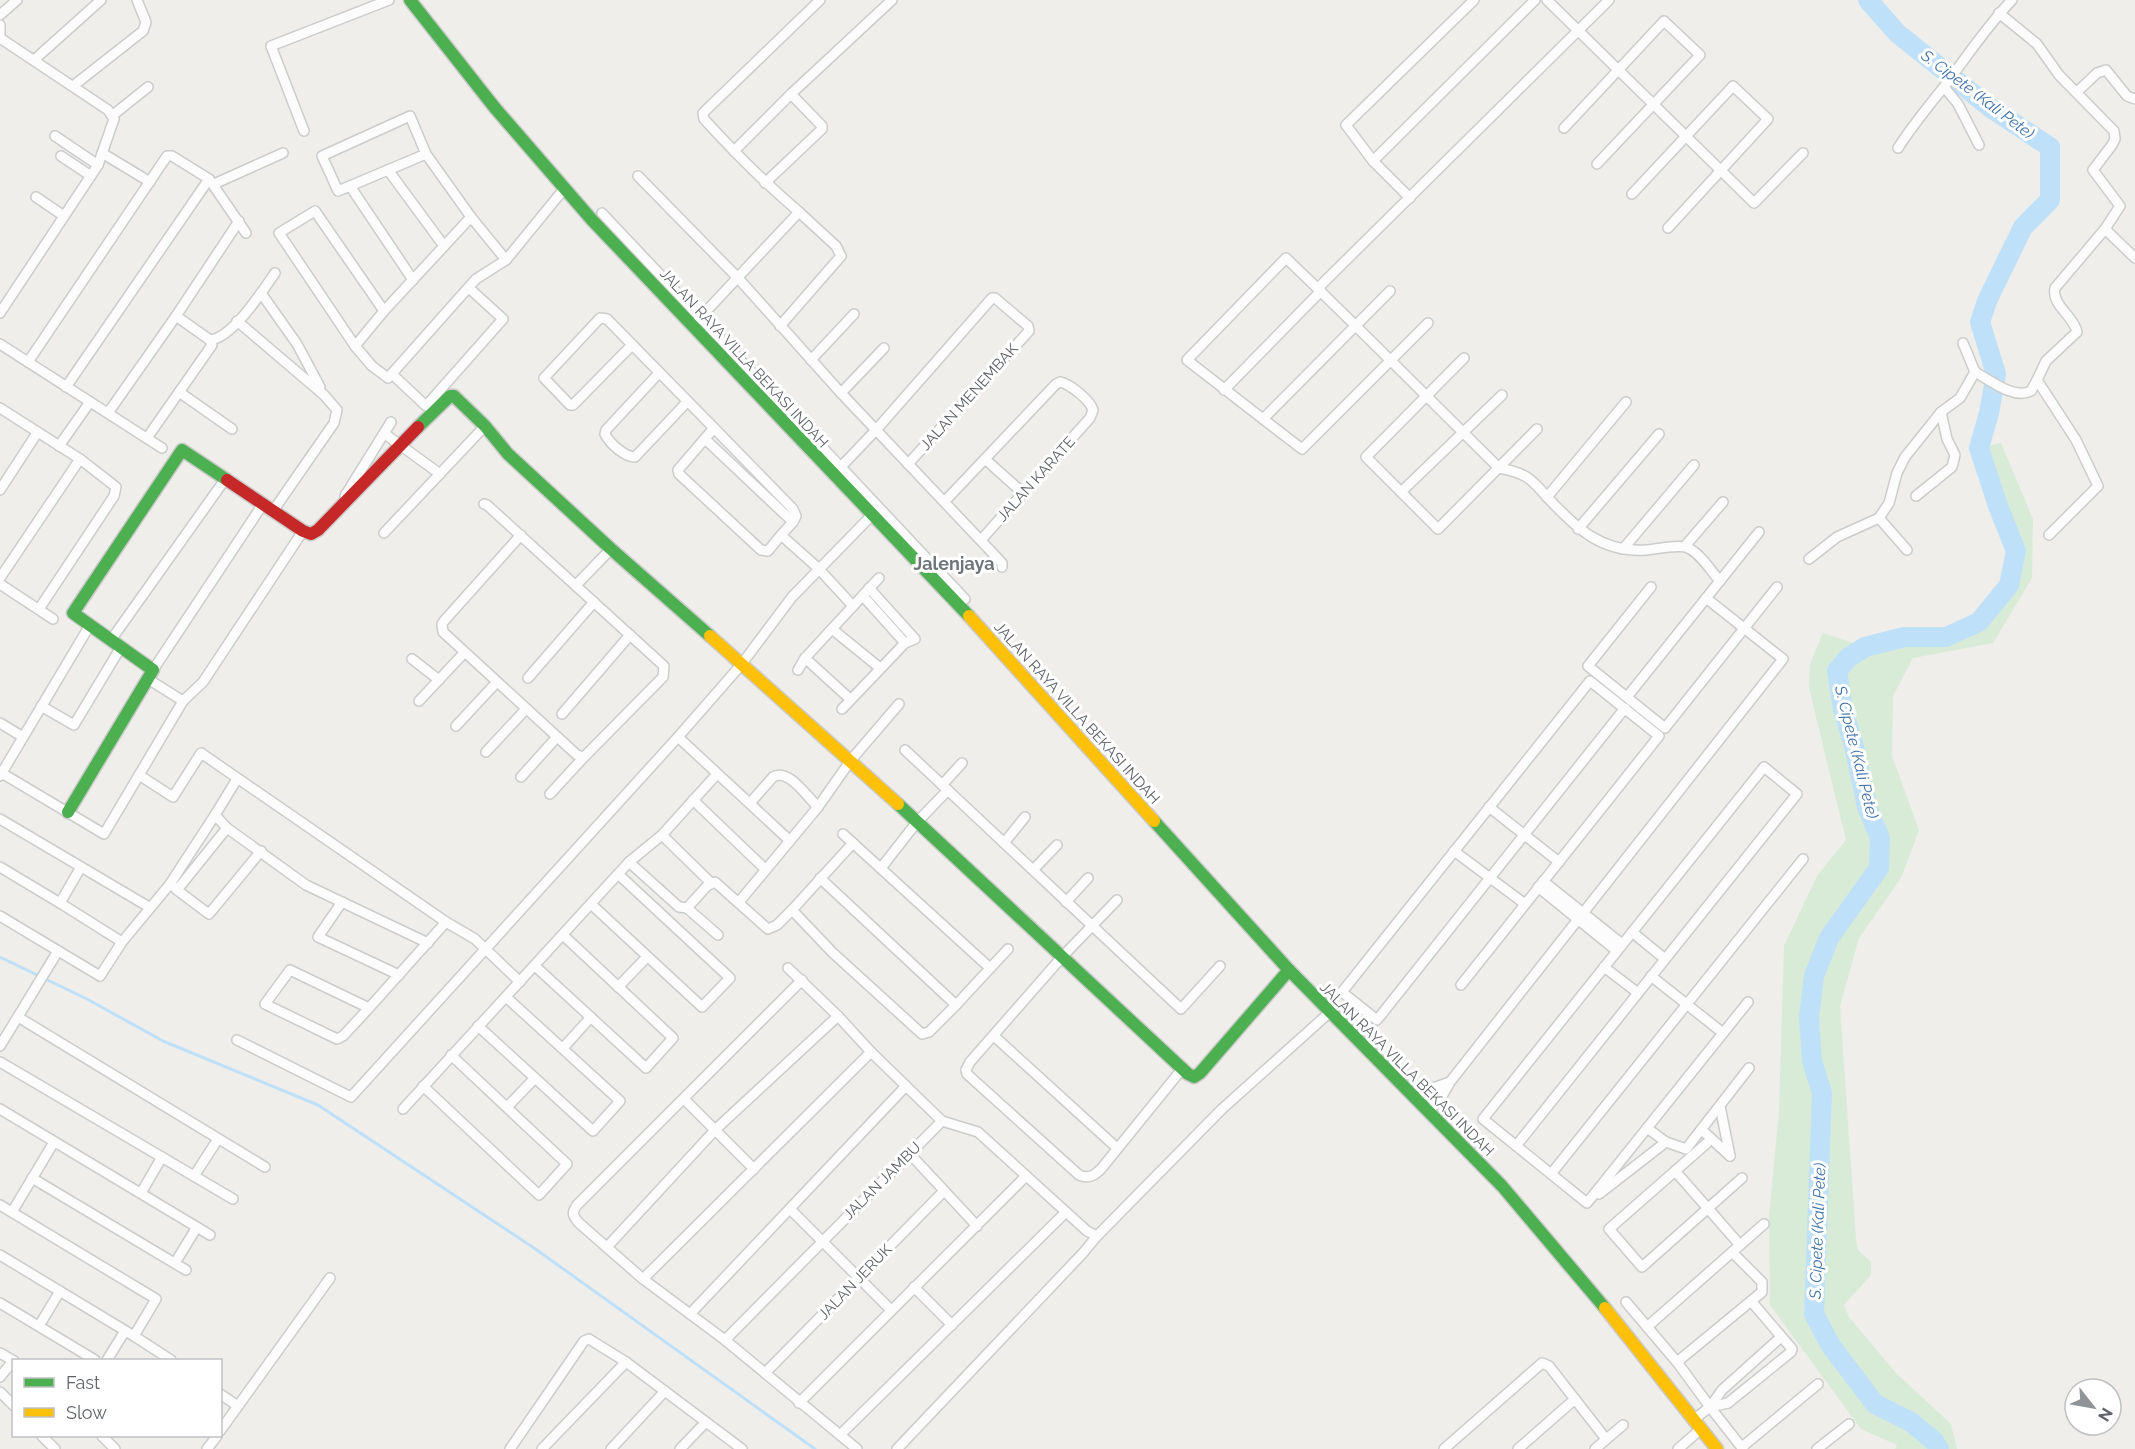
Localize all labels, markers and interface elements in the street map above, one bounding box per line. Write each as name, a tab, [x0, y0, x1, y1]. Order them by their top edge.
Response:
water label: S. Cipete (Kali Pete)	[1917, 45, 2038, 143]
street label: JALAN RAYA VILLA BEKASI INDAH	[656, 265, 832, 451]
street label: JALAN MENEMBAK	[916, 340, 1022, 454]
street label: JALAN KARATE	[993, 433, 1079, 525]
district label: Jalenjaya	[913, 553, 995, 574]
street label: JALAN RAYA VILLA BEKASI INDAH	[990, 618, 1164, 808]
water label: S. Cipete (Kali Pete)	[1831, 683, 1882, 821]
street label: JALAN RAYA VILLA BEKASI INDAH	[1316, 978, 1498, 1160]
street label: JALAN JAMBU	[839, 1138, 925, 1224]
water label: S. Cipete (Kali Pete)	[1806, 1163, 1829, 1300]
street label: JALAN JERUK	[814, 1240, 896, 1324]
legend	[12, 1359, 222, 1437]
text: Fast	[66, 1372, 100, 1393]
north arrow	[2063, 1377, 2123, 1437]
text: Slow	[66, 1402, 107, 1423]
text: N	[2094, 1404, 2117, 1425]

